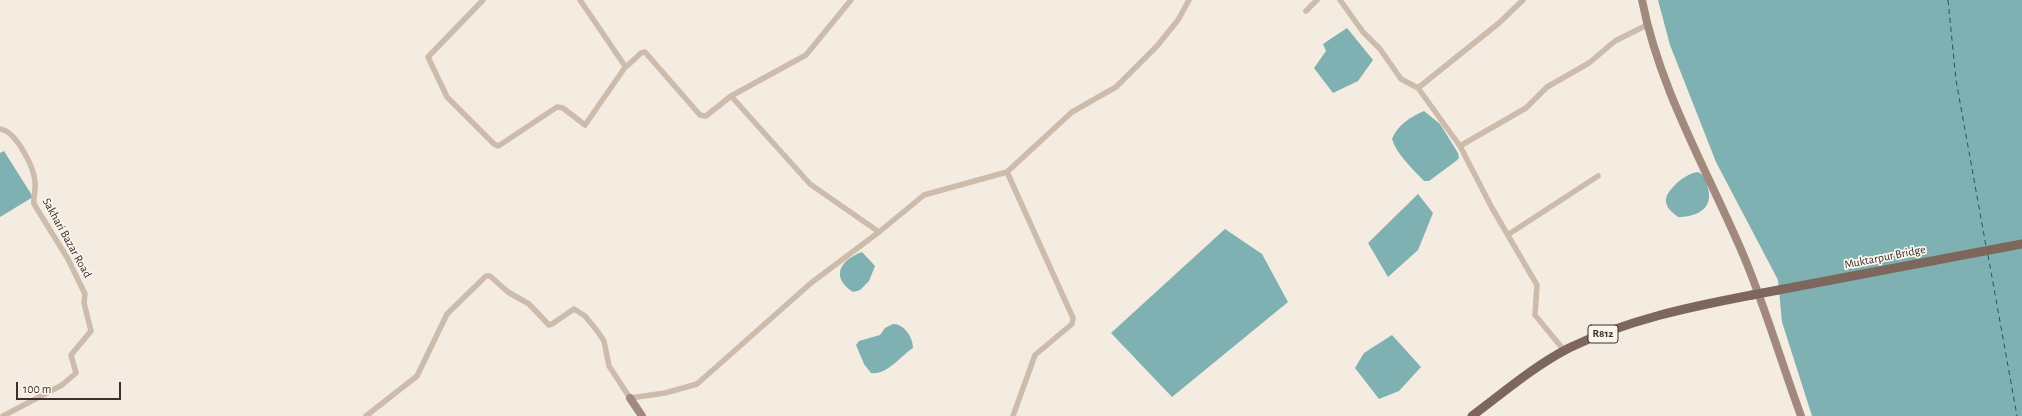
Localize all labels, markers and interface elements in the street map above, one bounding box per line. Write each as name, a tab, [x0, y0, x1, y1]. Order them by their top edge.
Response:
street label: Sakhari Bazar Road	[39, 196, 95, 280]
street label: Muktarpur Bridge	[1843, 242, 1927, 272]
road number: R812	[1588, 325, 1618, 343]
scale bar	[18, 374, 123, 400]
text: 100 m	[23, 383, 51, 395]

